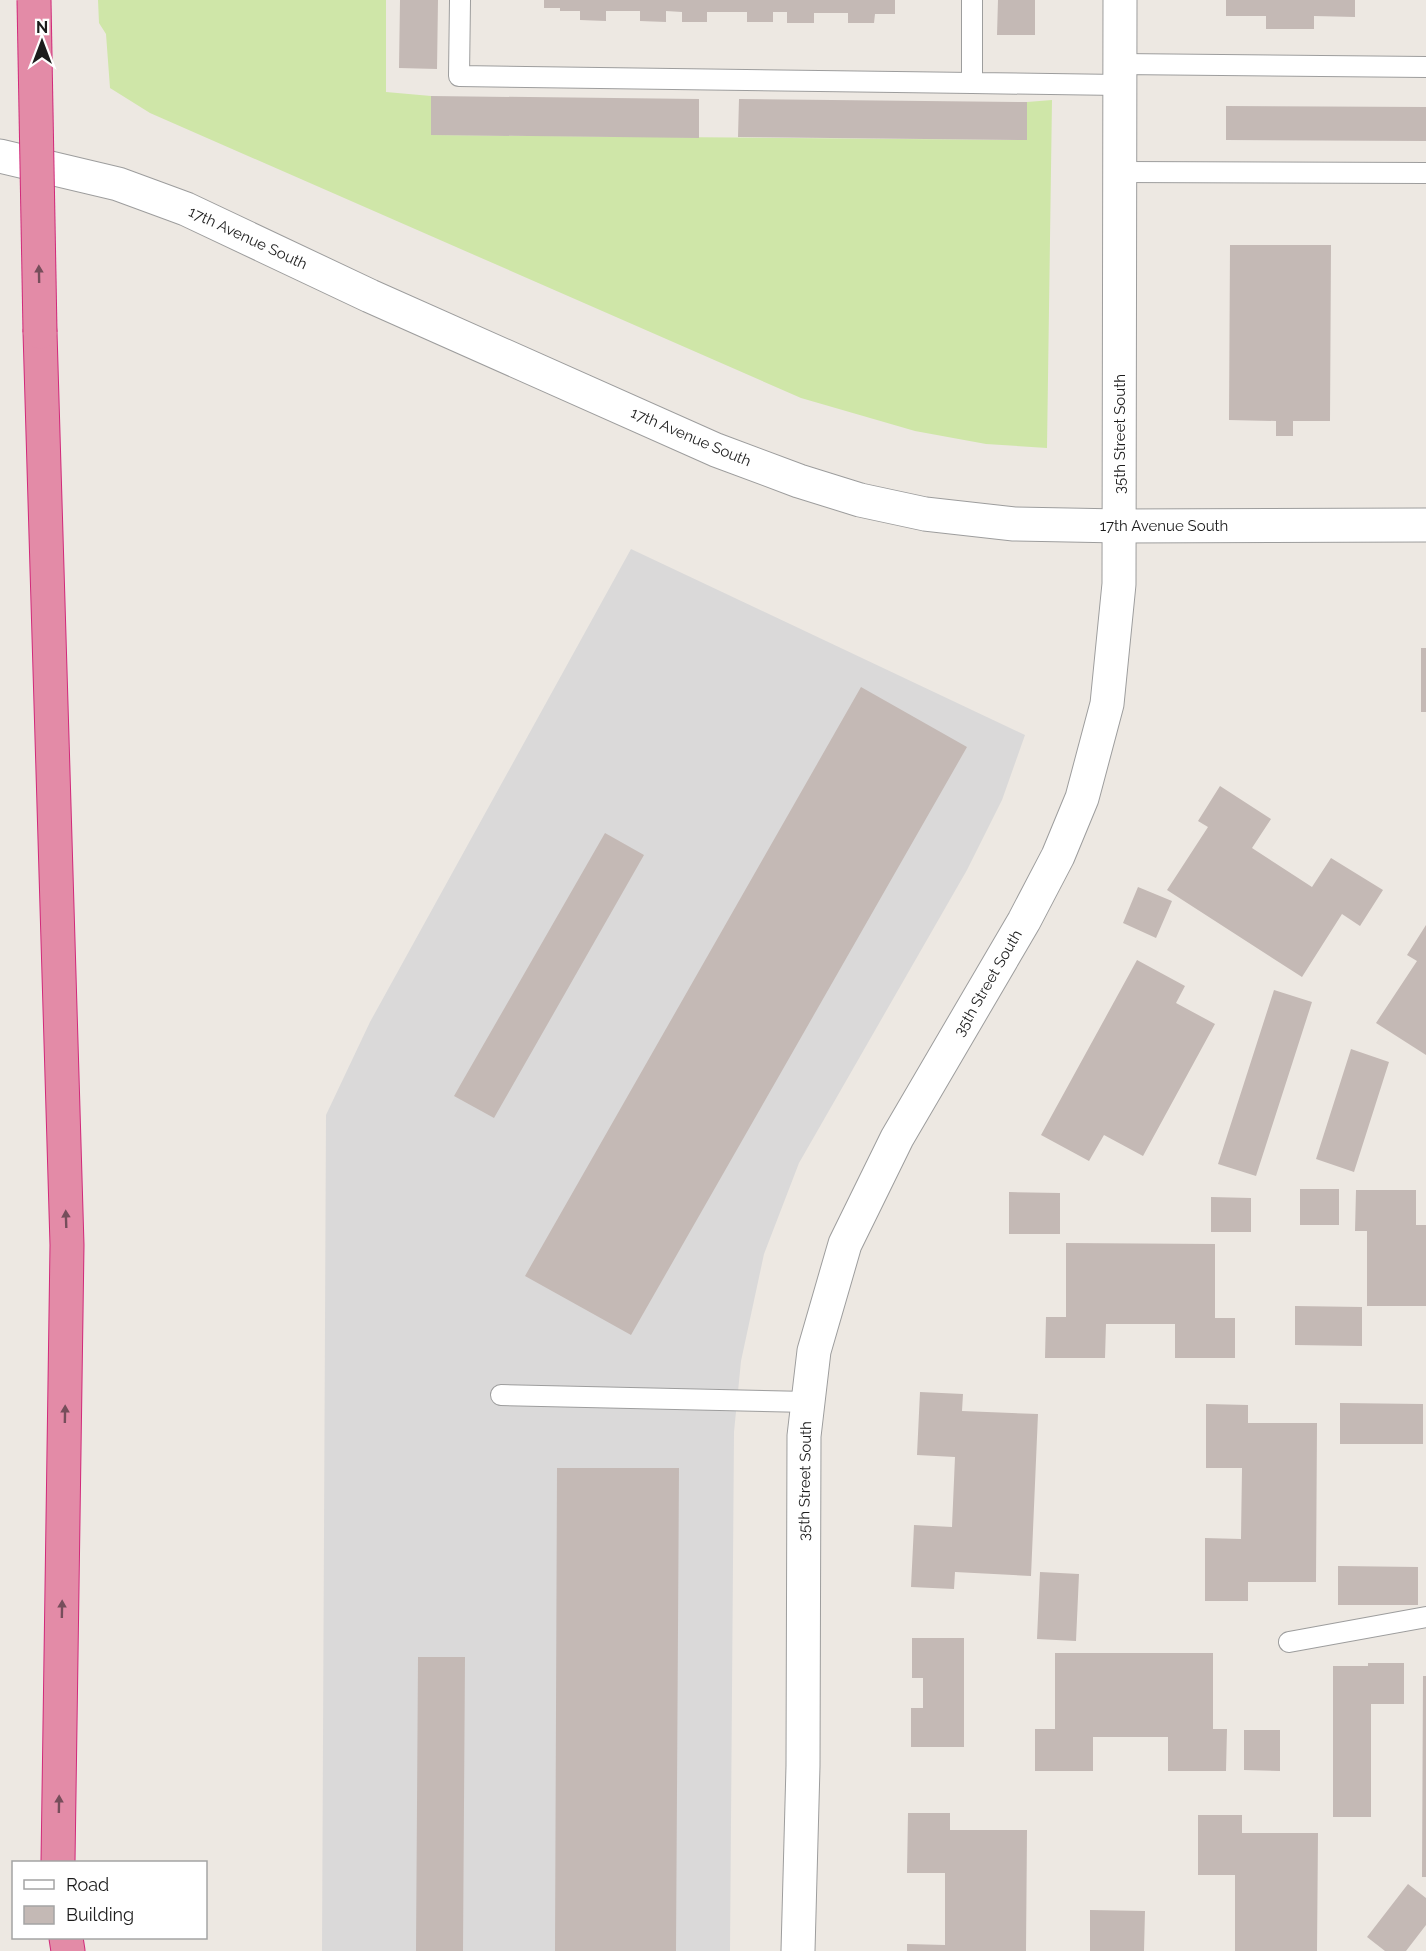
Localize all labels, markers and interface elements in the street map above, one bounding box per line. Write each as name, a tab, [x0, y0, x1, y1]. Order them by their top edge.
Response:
north arrow	[12, 12, 72, 72]
text: N	[36, 18, 48, 37]
street label: 17th Avenue South	[186, 203, 310, 273]
one-way arrow	[34, 264, 44, 283]
street label: 35th Street South	[1111, 374, 1129, 494]
street label: 17th Avenue South	[628, 404, 754, 470]
street label: 17th Avenue South	[1100, 517, 1228, 535]
street label: 35th Street South	[950, 927, 1026, 1039]
one-way arrow	[62, 1210, 71, 1229]
one-way arrow	[60, 1405, 70, 1424]
street label: 35th Street South	[795, 1421, 815, 1541]
one-way arrow	[57, 1600, 67, 1619]
one-way arrow	[54, 1795, 64, 1814]
legend	[12, 1861, 207, 1939]
text: Road	[66, 1874, 109, 1895]
text: Building	[66, 1904, 134, 1925]

